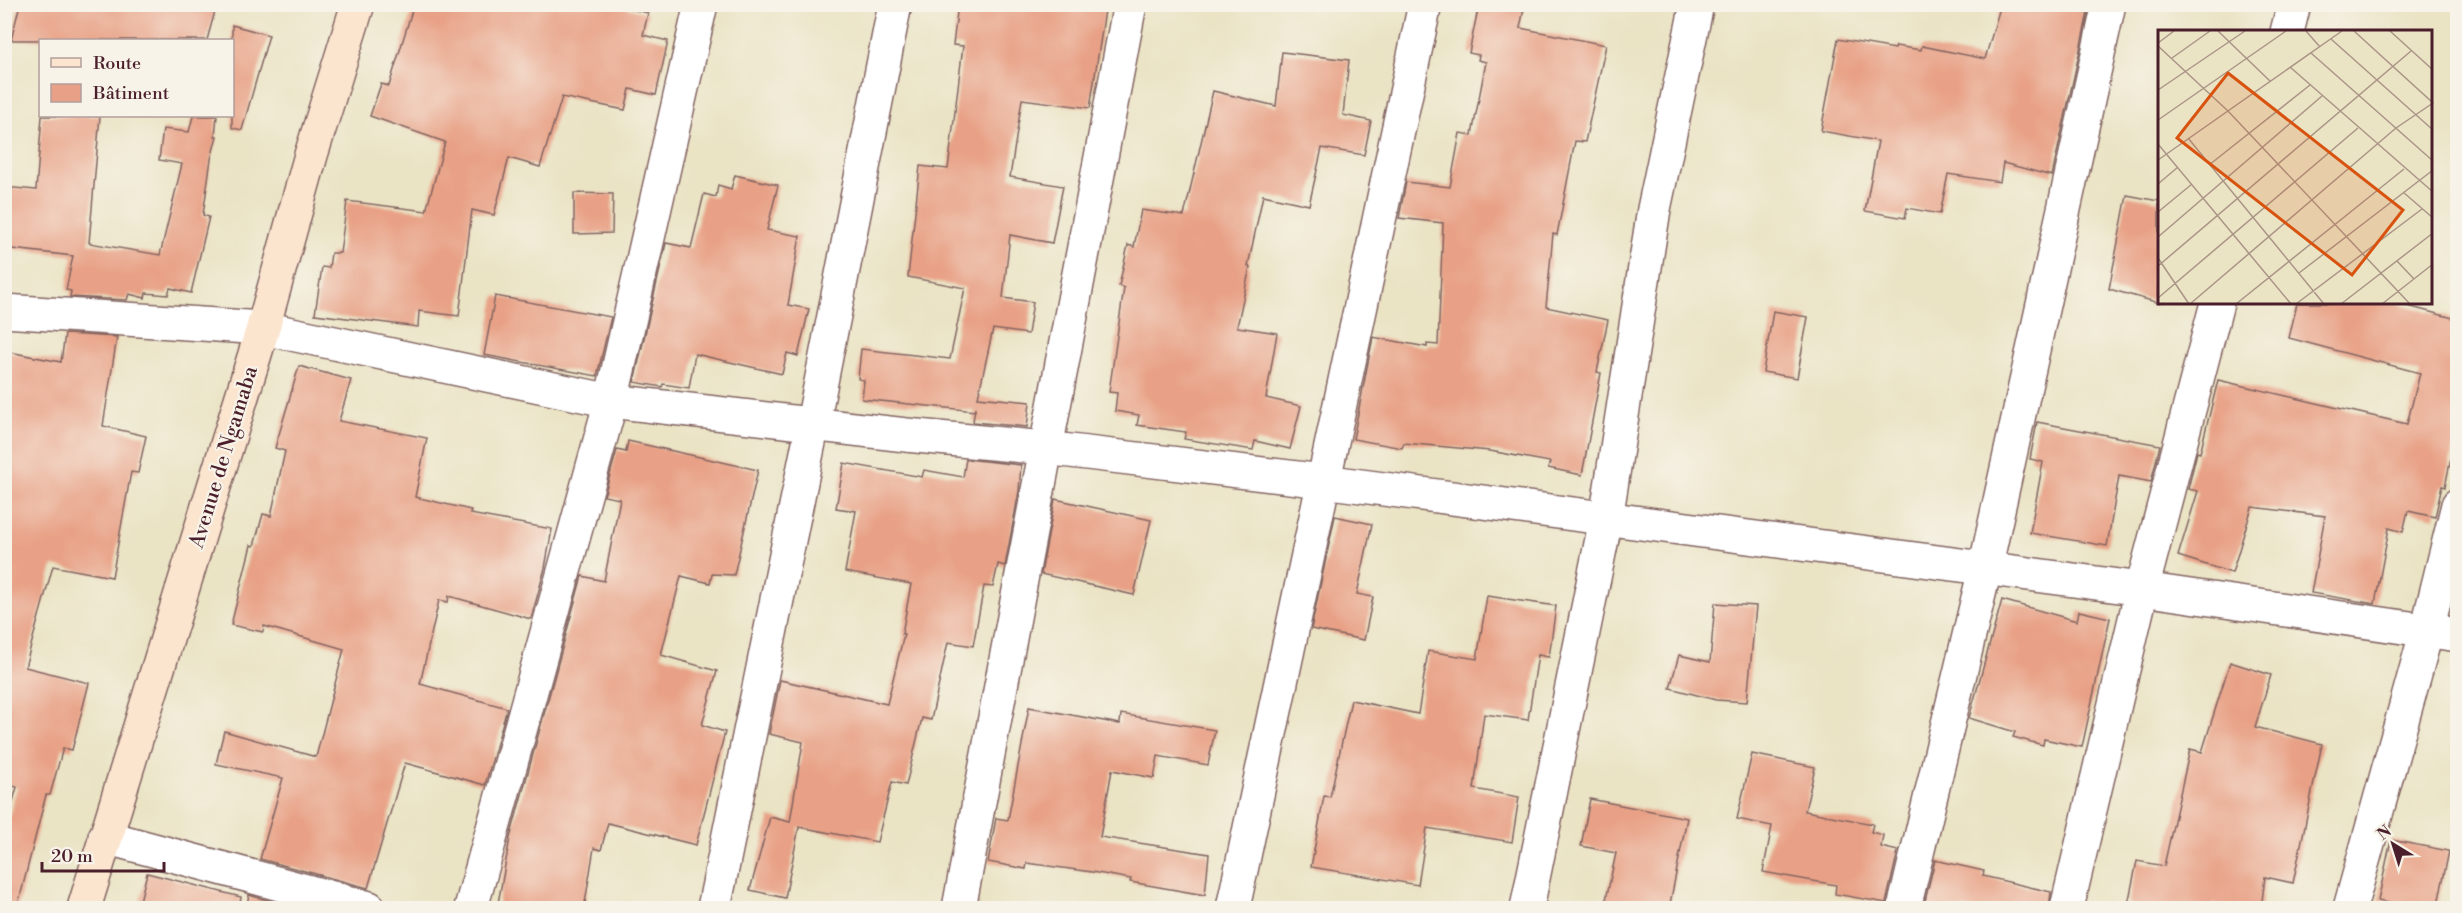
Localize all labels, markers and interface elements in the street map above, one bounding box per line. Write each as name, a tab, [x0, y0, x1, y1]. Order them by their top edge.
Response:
inset map	[2158, 30, 2432, 304]
legend	[39, 39, 234, 117]
text: Route	[93, 52, 141, 75]
text: Bâtiment	[92, 82, 170, 105]
street label: Avenue de Ngamaba	[184, 363, 264, 552]
north arrow	[2363, 814, 2423, 874]
text: N	[2373, 821, 2396, 845]
scale bar	[42, 835, 164, 873]
text: 20 m	[51, 845, 93, 868]

